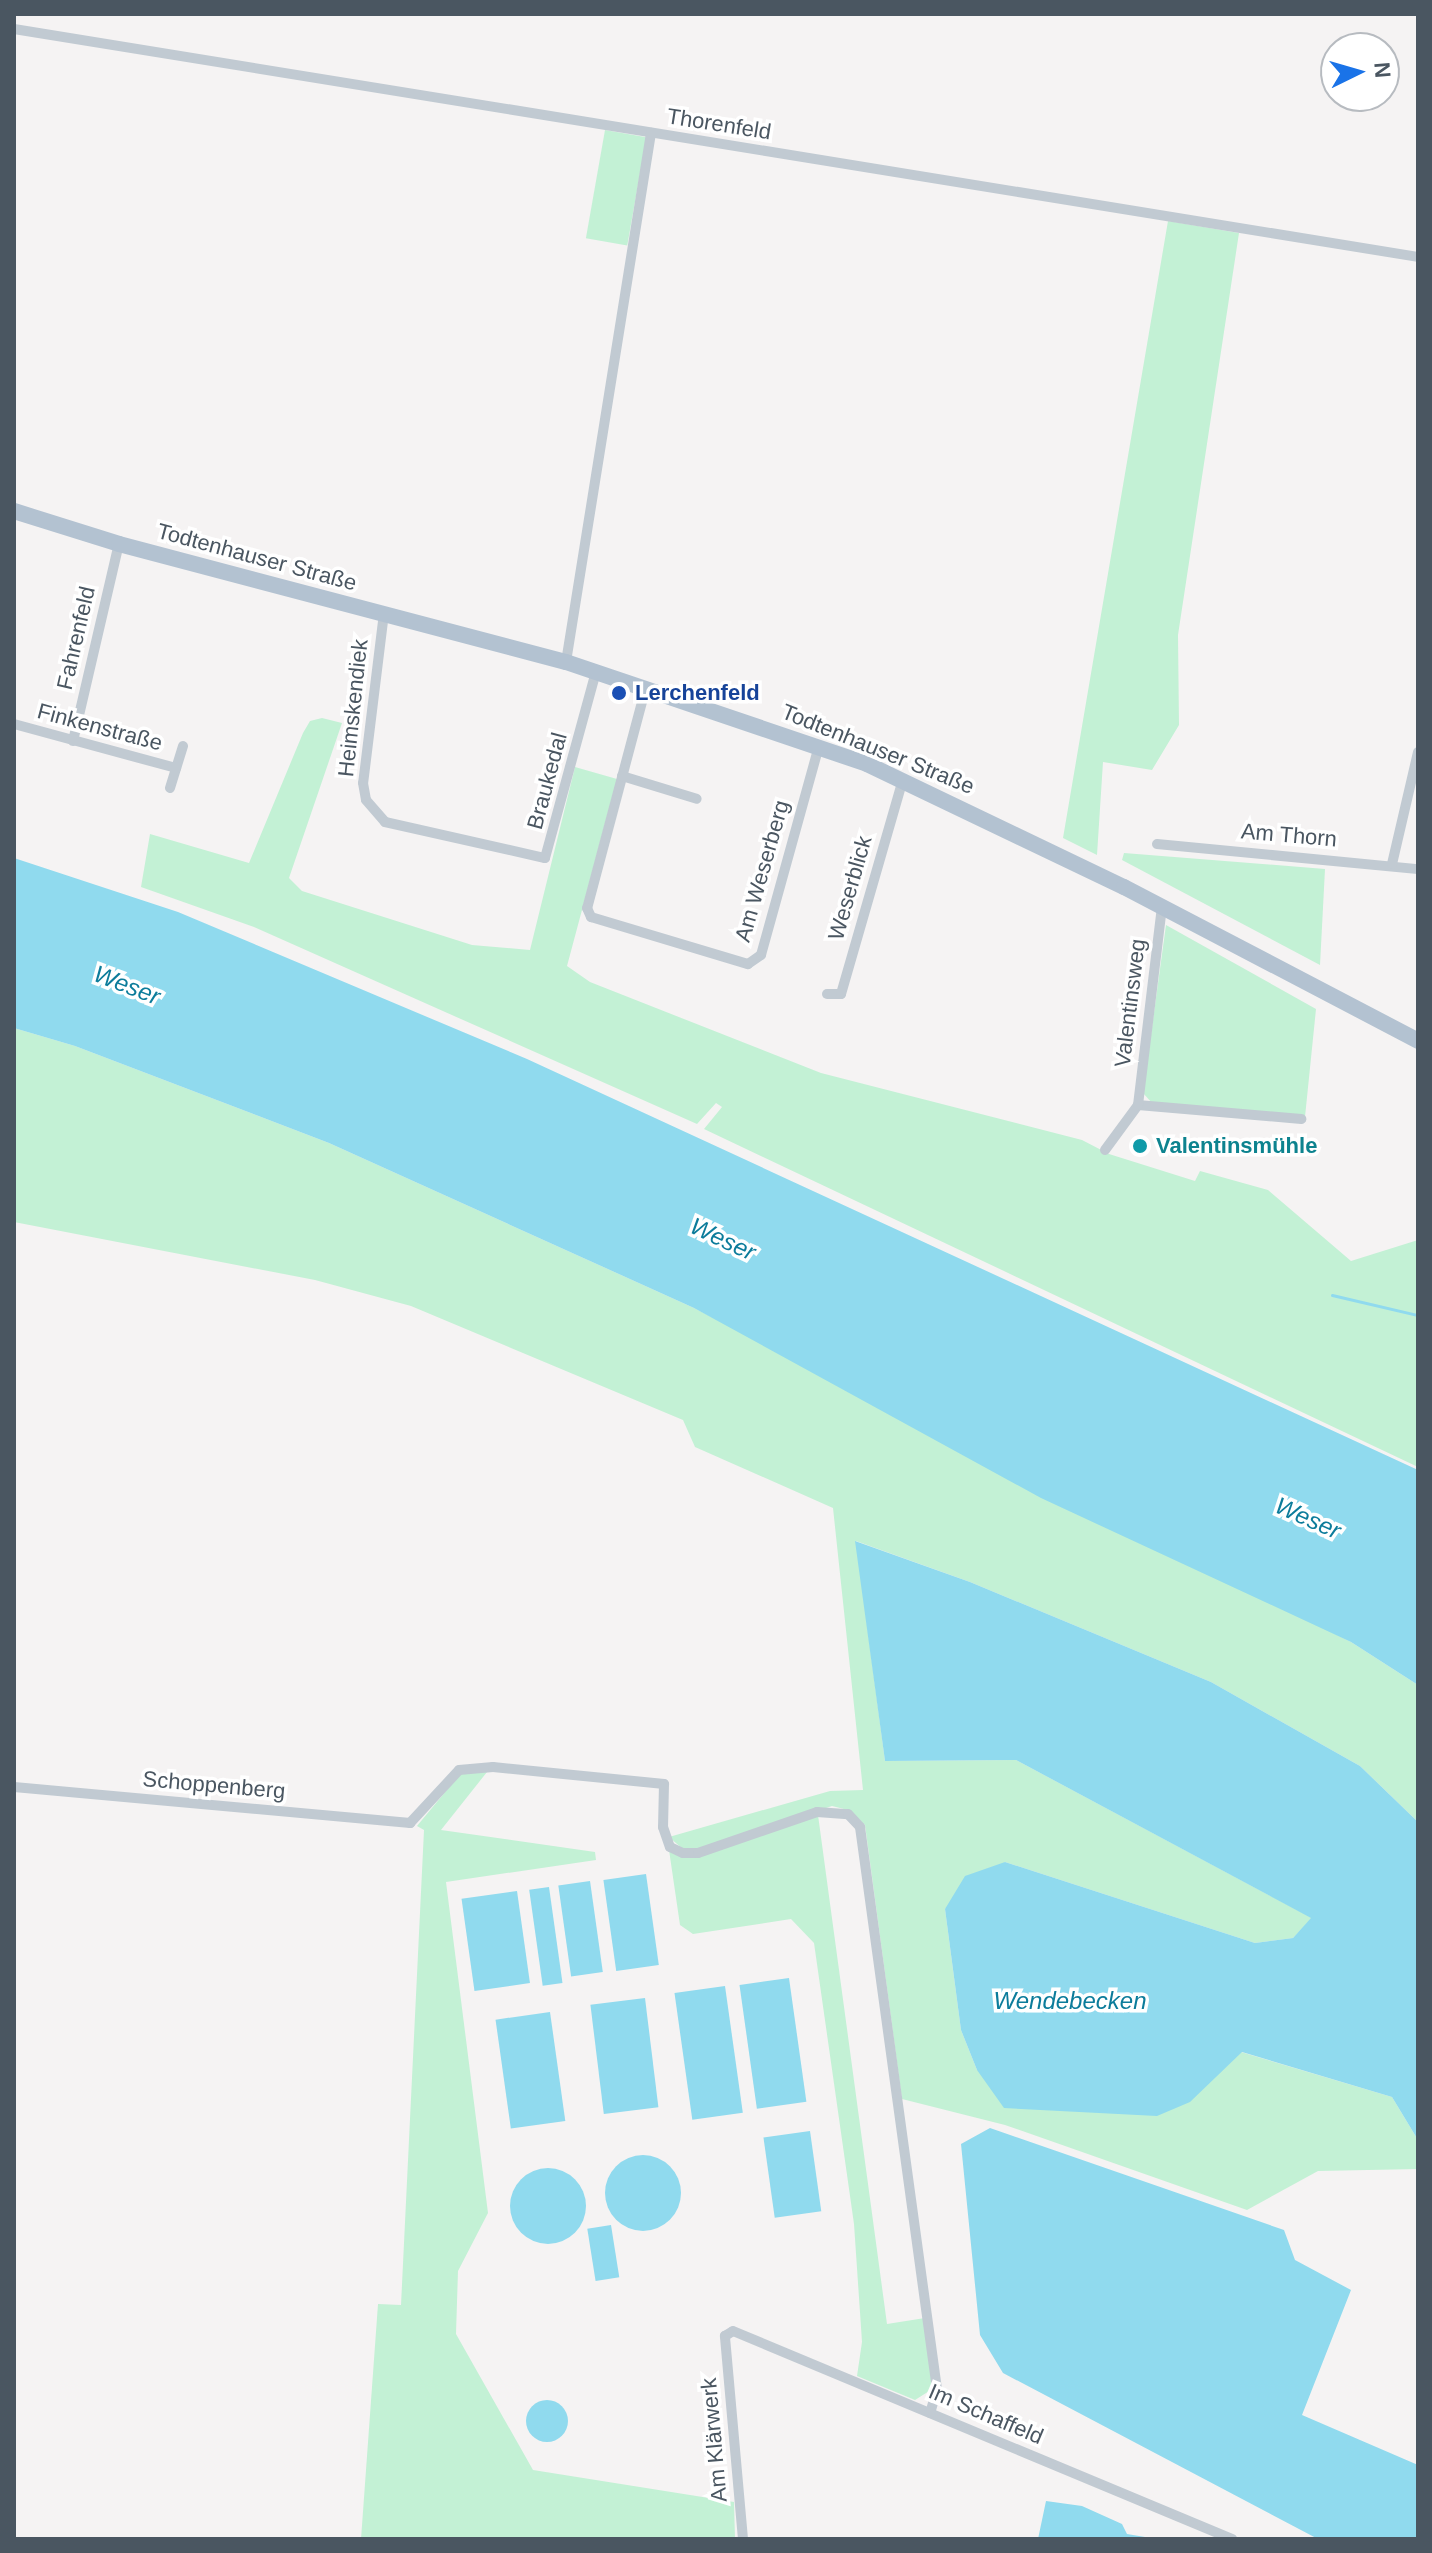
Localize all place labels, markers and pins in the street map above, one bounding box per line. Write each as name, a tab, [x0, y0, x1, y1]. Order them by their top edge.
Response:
place label: Lerchenfeld	[635, 680, 760, 706]
marker: Lerchenfeld	[610, 684, 628, 702]
place label: Valentinsmühle	[1156, 1133, 1317, 1159]
marker: Valentinsmühle	[1131, 1137, 1149, 1155]

